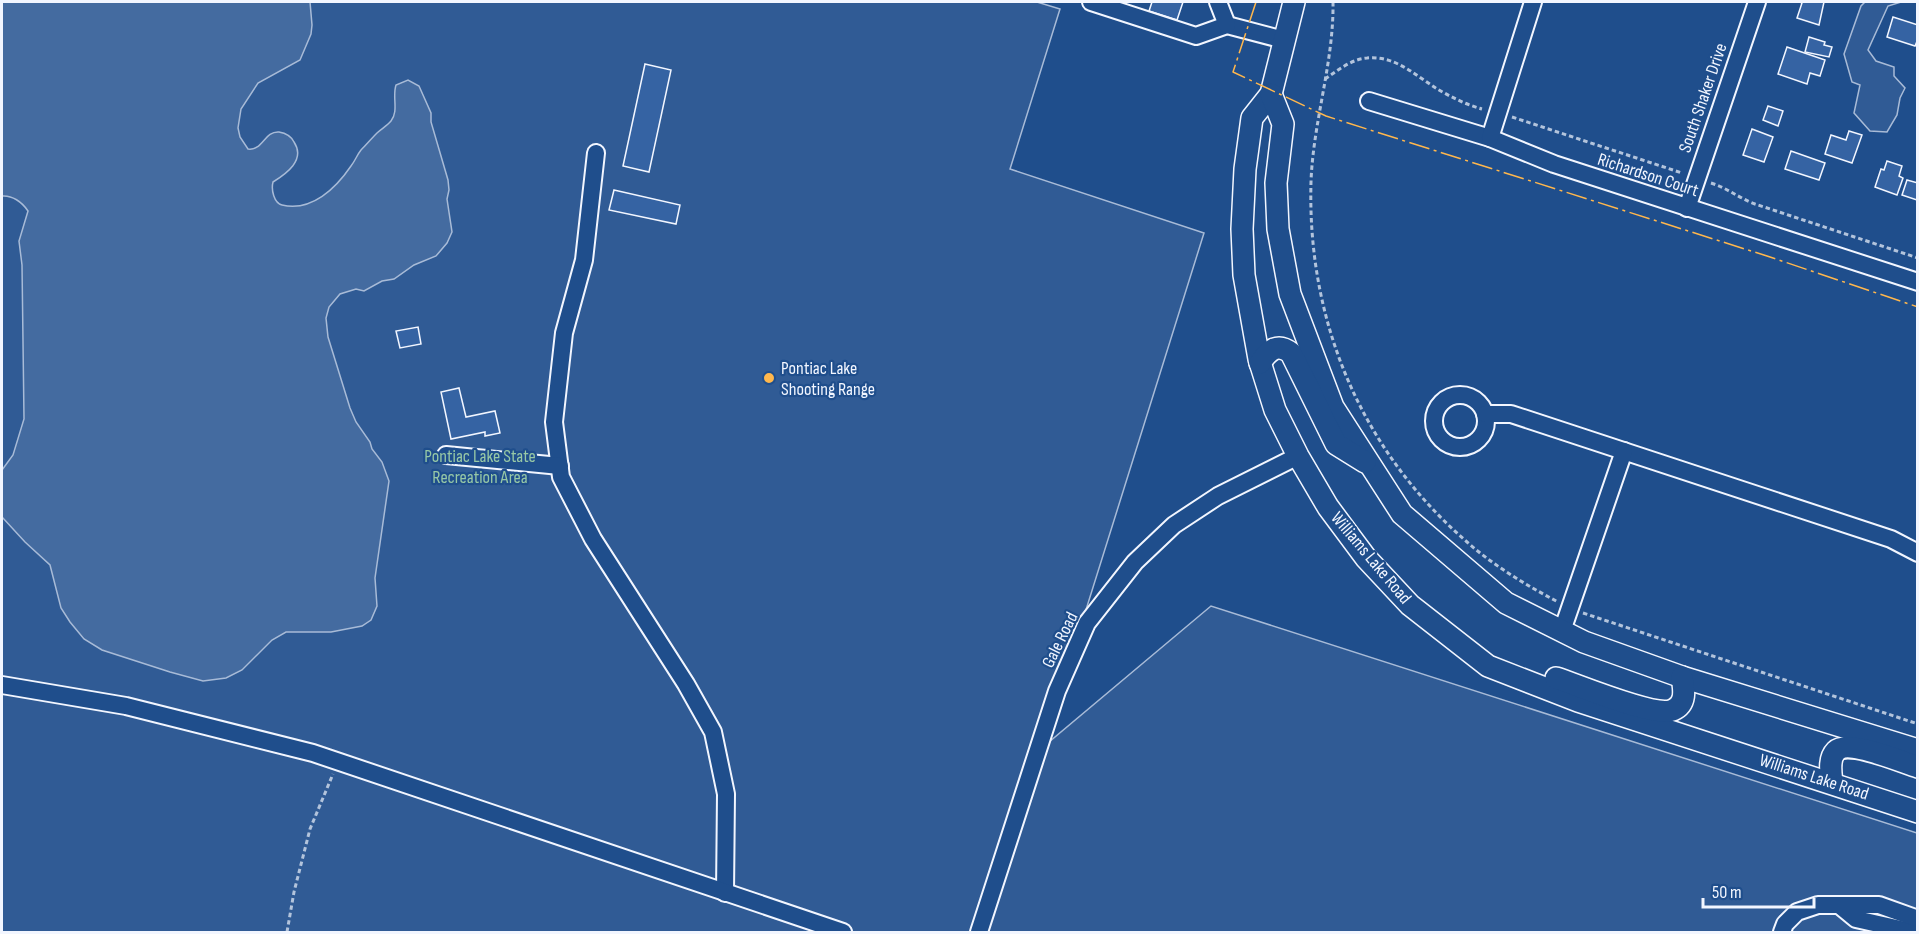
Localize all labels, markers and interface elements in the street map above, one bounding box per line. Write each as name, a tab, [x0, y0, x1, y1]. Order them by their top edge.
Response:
street label: South Shaker Drive	[1674, 41, 1732, 155]
street label: Richardson Court	[1595, 149, 1702, 201]
place label: Pontiac Lake Shooting Range	[781, 358, 875, 400]
marker: Pontiac Lake Shooting Range	[762, 371, 776, 385]
park label: Pontiac Lake State Recreation Area	[424, 446, 536, 488]
street label: Williams Lake Road	[1326, 508, 1416, 608]
street label: Gale Road	[1038, 609, 1082, 671]
street label: Williams Lake Road	[1757, 749, 1871, 805]
scale bar	[1703, 871, 1814, 909]
text: 50 m	[1712, 882, 1742, 903]

